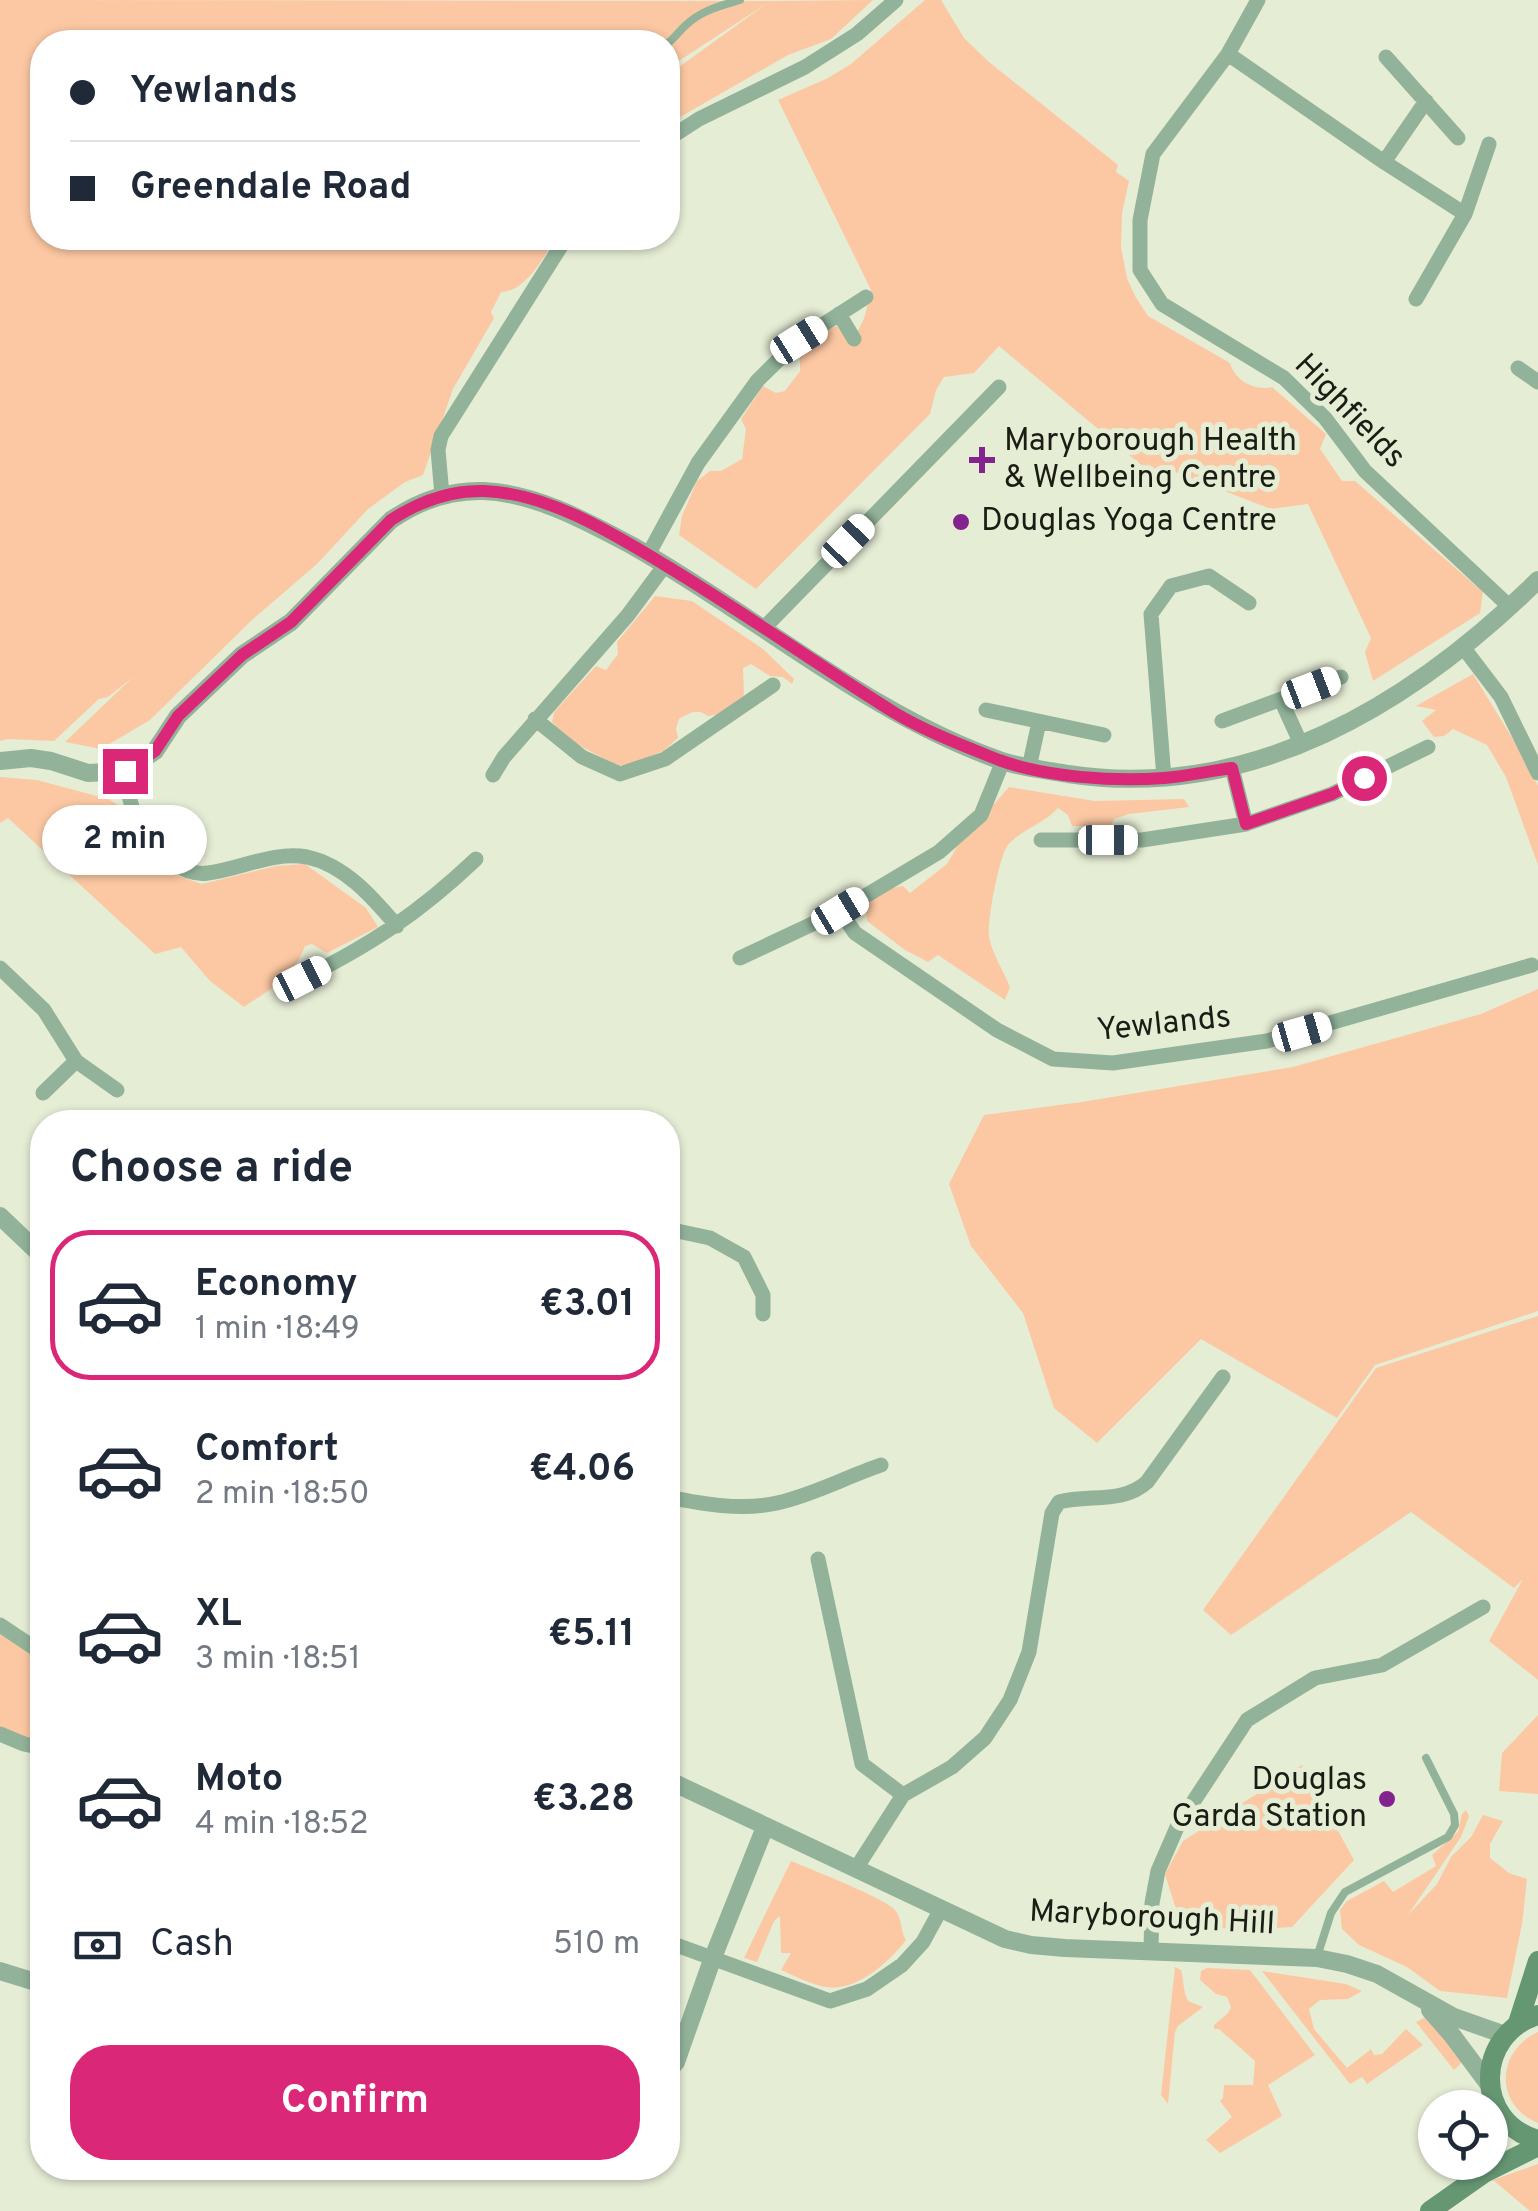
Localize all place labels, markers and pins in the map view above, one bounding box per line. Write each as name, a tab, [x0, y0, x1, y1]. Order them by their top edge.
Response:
place label: Maryborough Health & Wellbeing Centre	[1004, 422, 1297, 499]
marker: Maryborough Health & Wellbeing Centre	[969, 447, 995, 473]
place label: Douglas Yoga Centre	[981, 502, 1277, 542]
marker: Douglas Yoga Centre	[950, 511, 972, 533]
place label: Douglas Garda Station	[1171, 1761, 1367, 1838]
marker: Douglas Garda Station	[1376, 1788, 1398, 1810]

